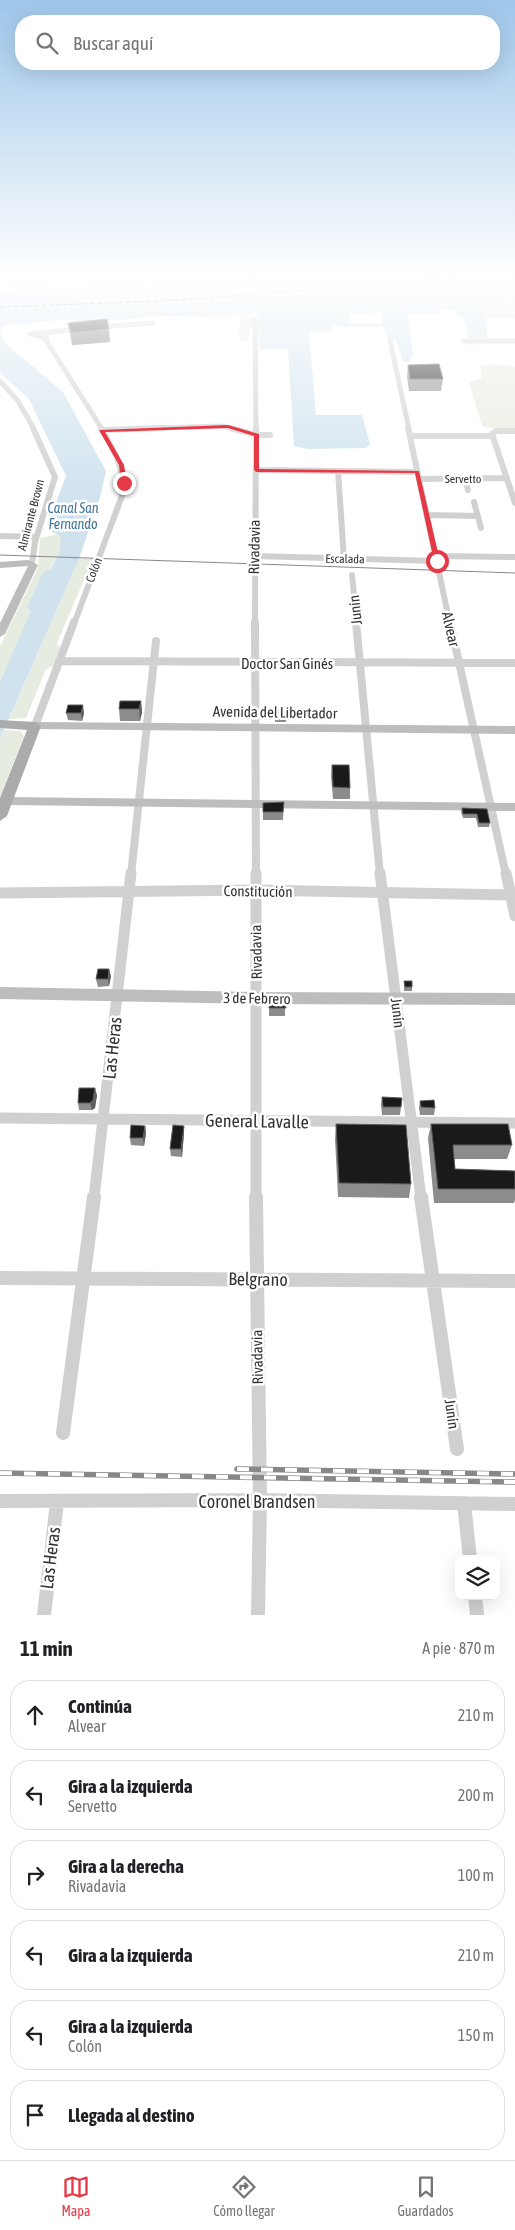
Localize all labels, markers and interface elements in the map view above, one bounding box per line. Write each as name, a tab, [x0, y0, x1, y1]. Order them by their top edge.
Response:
search box	[15, 15, 500, 70]
icon: search	[33, 29, 61, 57]
text: Buscar aquí	[73, 32, 153, 54]
route end	[113, 472, 136, 495]
street label: Servetto	[445, 472, 482, 486]
street label: Almirante Brown	[15, 478, 47, 552]
water label: Canal San Fernando	[48, 500, 99, 532]
street label: Rivadavia	[245, 520, 263, 574]
route start	[426, 550, 449, 573]
street label: Escalada	[325, 552, 365, 566]
street label: Colón	[83, 556, 105, 584]
street label: Junín	[345, 594, 365, 626]
street label: Alvear	[439, 610, 463, 649]
street label: Doctor San Ginés	[241, 655, 333, 672]
street label: Avenida del Libertador	[213, 702, 338, 722]
street label: Constitución	[223, 882, 293, 900]
street label: Rivadavia	[247, 925, 265, 979]
street label: 3 de Febrero	[223, 989, 291, 1007]
street label: Junín	[388, 997, 408, 1029]
street label: Las Heras	[98, 1016, 126, 1080]
street label: General Lavalle	[205, 1110, 309, 1132]
street label: Belgrano	[228, 1268, 288, 1290]
street label: Rivadavia	[248, 1330, 266, 1384]
street label: Junín	[441, 1398, 463, 1430]
street label: Coronel Brandsen	[199, 1491, 315, 1512]
street label: Las Heras	[36, 1526, 64, 1590]
map controls	[455, 1555, 500, 1600]
button: layers	[455, 1555, 500, 1600]
text: 11 min	[20, 1636, 73, 1660]
text: A pie · 870 m	[422, 1639, 495, 1657]
text: Continúa	[68, 1695, 132, 1717]
icon: ahead	[21, 1701, 49, 1729]
text: 210 m	[458, 1706, 494, 1724]
text: Alvear	[68, 1717, 106, 1735]
text: Gira a la izquierda	[68, 1775, 193, 1797]
icon: left	[21, 1781, 49, 1809]
text: 200 m	[458, 1786, 494, 1804]
text: Servetto	[68, 1797, 117, 1815]
text: Gira a la derecha	[68, 1855, 184, 1877]
icon: right	[21, 1861, 49, 1889]
text: 100 m	[458, 1866, 494, 1884]
text: Rivadavia	[68, 1877, 126, 1895]
icon: left	[21, 1941, 49, 1969]
text: Gira a la izquierda	[68, 1944, 193, 1966]
text: 210 m	[458, 1946, 494, 1964]
text: Gira a la izquierda	[68, 2015, 193, 2037]
icon: left	[21, 2021, 49, 2049]
text: 150 m	[458, 2026, 494, 2044]
text: Colón	[68, 2037, 102, 2055]
icon: arrive	[21, 2101, 49, 2129]
text: Llegada al destino	[68, 2104, 195, 2126]
tab: Mapa	[61, 2173, 90, 2219]
tab: Cómo llegar	[213, 2173, 275, 2219]
tab: Guardados	[397, 2173, 454, 2219]

